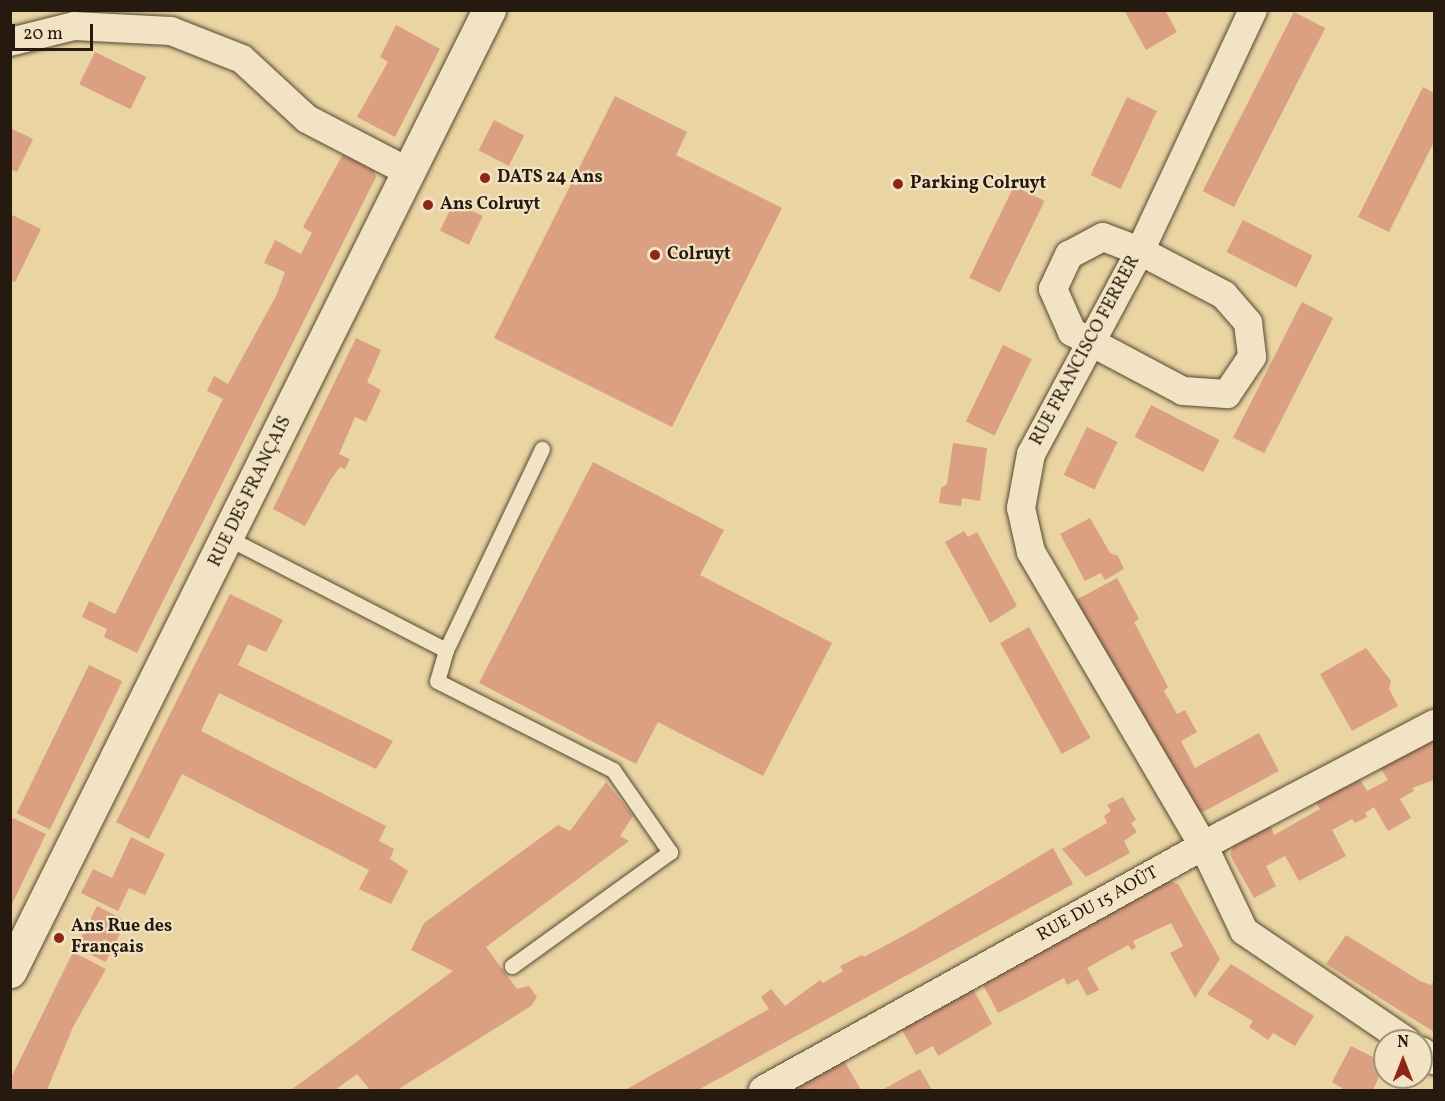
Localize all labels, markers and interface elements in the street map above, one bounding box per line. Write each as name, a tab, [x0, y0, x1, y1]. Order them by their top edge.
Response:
scale bar	[15, 12, 96, 50]
text: 20 m	[23, 22, 63, 47]
place label: DATS 24 Ans	[497, 167, 603, 189]
marker: DATS 24 Ans	[478, 171, 492, 185]
place label: Parking Colruyt	[910, 173, 1046, 195]
marker: Parking Colruyt	[891, 177, 905, 191]
place label: Ans Colruyt	[440, 194, 540, 216]
marker: Ans Colruyt	[421, 198, 435, 212]
place label: Colruyt	[667, 244, 731, 266]
marker: Colruyt	[648, 248, 662, 262]
street label: RUE FRANCISCO FERRER	[1027, 252, 1145, 450]
street label: RUE DES FRANÇAIS	[205, 413, 297, 571]
street label: RUE DU 15 AOÛT	[1034, 863, 1162, 947]
place label: Ans Rue des Français	[71, 917, 172, 960]
marker: Ans Rue des Français	[52, 931, 66, 945]
north arrow	[1373, 1029, 1433, 1089]
text: N	[1397, 1032, 1409, 1054]

